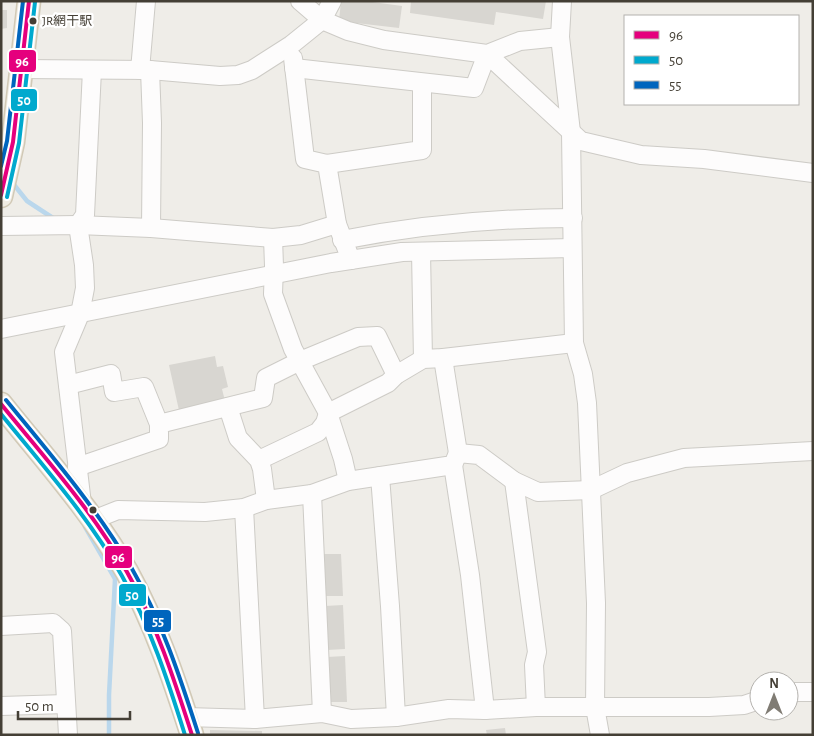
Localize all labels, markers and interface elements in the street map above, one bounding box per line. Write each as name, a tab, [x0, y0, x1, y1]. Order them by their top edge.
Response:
place label: JR網干駅	[42, 14, 92, 28]
legend	[624, 15, 799, 105]
marker: JR網干駅	[28, 16, 38, 26]
text: 96	[669, 28, 683, 43]
line badge: 96	[8, 49, 37, 73]
text: 50	[669, 53, 683, 68]
text: 96	[15, 55, 29, 69]
text: 55	[669, 78, 682, 93]
line badge: 50	[10, 88, 38, 112]
text: 50	[17, 94, 31, 108]
unlabelled marker	[88, 505, 98, 515]
line badge: 96	[104, 545, 133, 569]
text: 96	[111, 551, 125, 565]
line badge: 50	[118, 583, 147, 607]
text: 50	[125, 589, 139, 603]
line badge: 55	[143, 609, 172, 633]
text: 55	[152, 615, 164, 629]
north arrow	[749, 671, 799, 721]
text: N	[769, 677, 779, 691]
scale bar	[18, 688, 130, 720]
text: 50 m	[25, 699, 54, 714]

